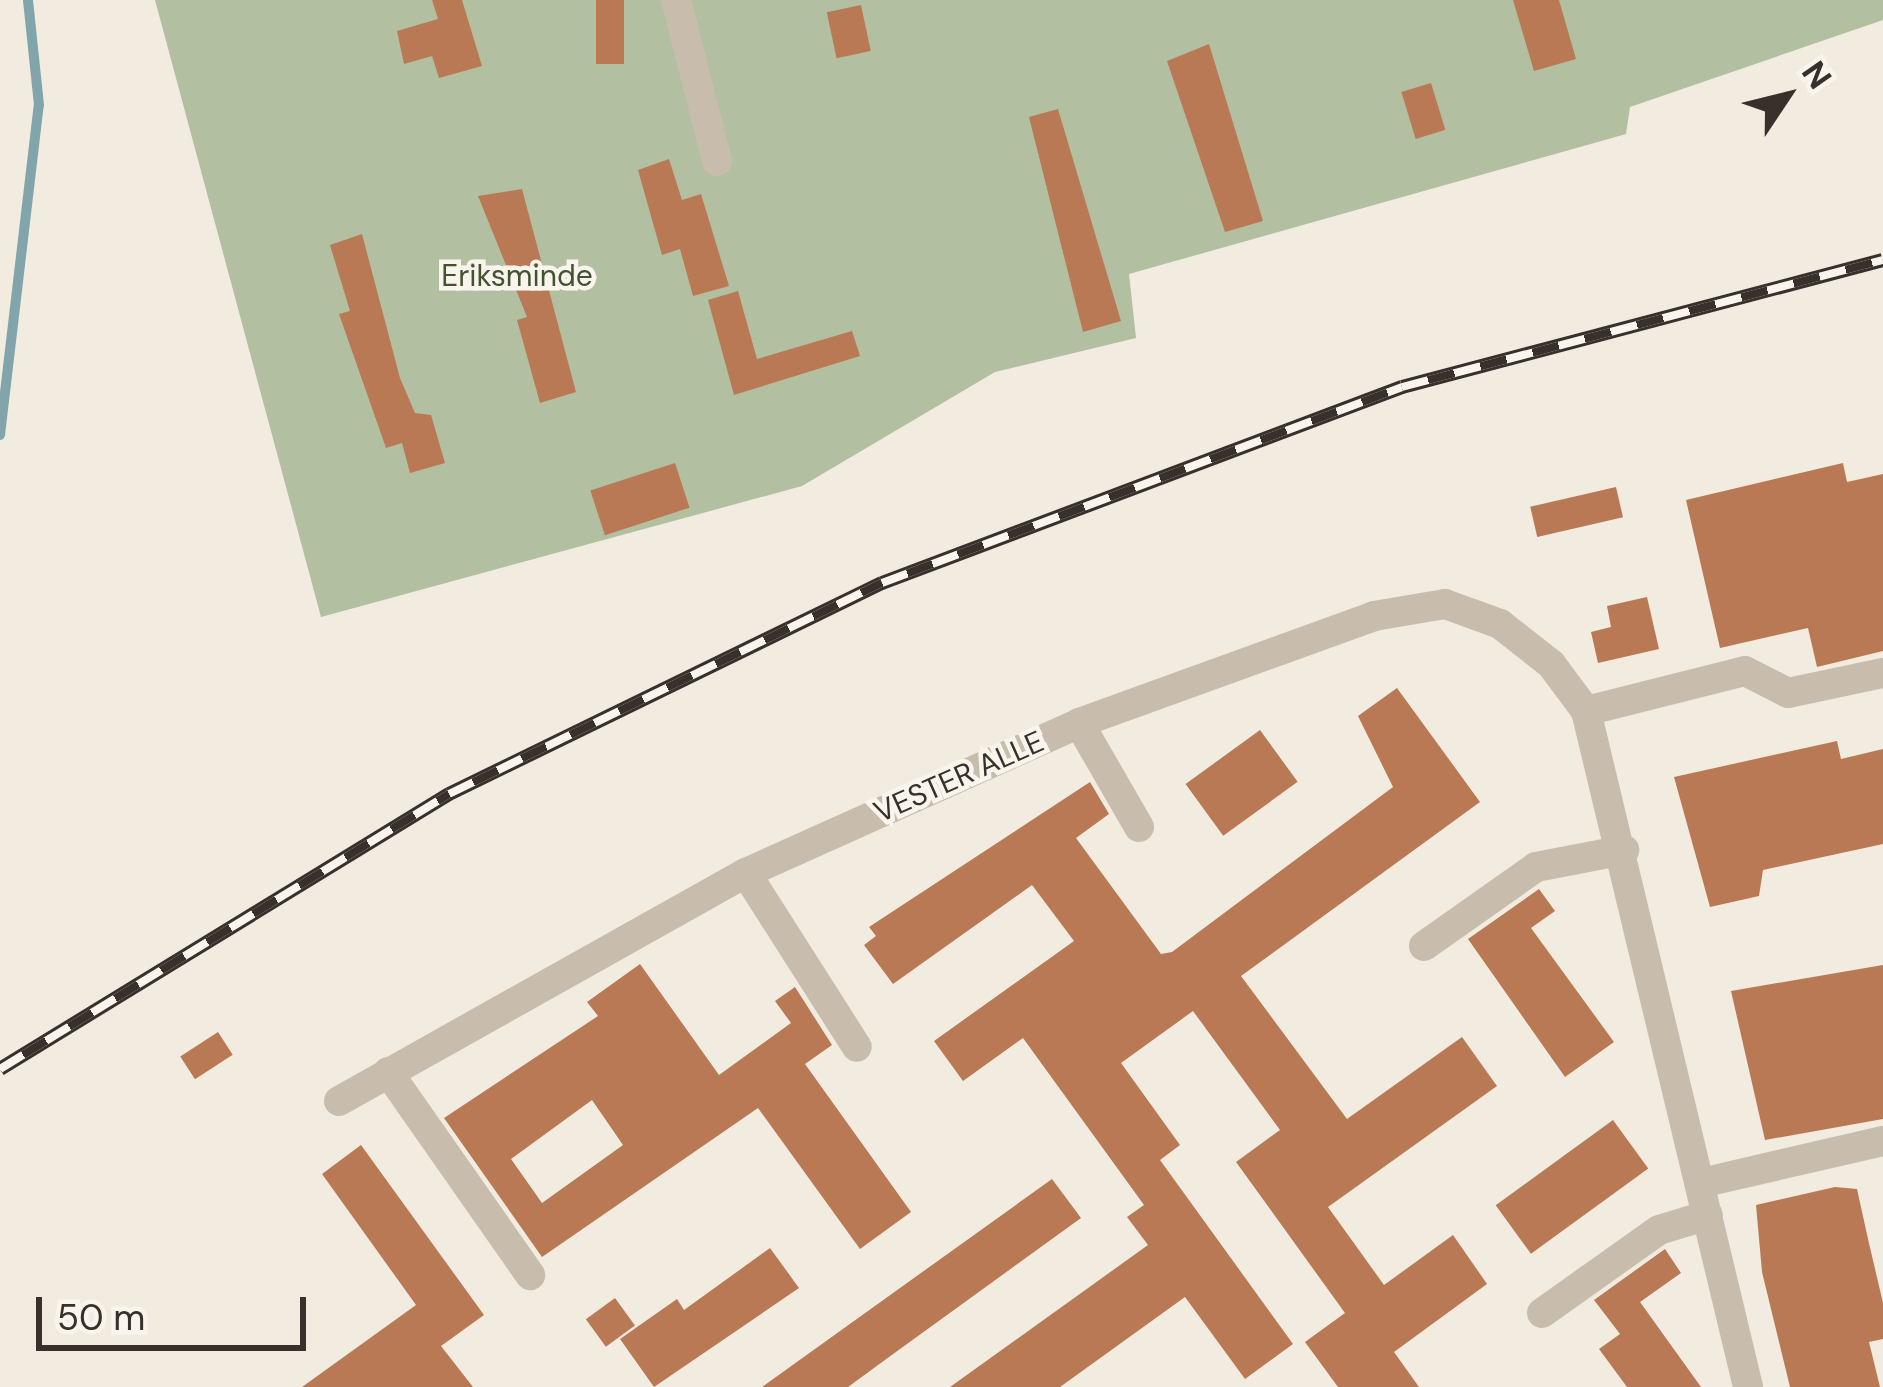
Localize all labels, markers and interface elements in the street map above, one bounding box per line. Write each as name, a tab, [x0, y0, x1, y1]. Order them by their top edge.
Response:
north arrow	[1727, 36, 1847, 156]
text: N	[1792, 53, 1841, 97]
park label: Eriksminde	[441, 258, 593, 294]
street label: VESTER ALLE	[869, 724, 1049, 830]
scale bar	[42, 1273, 312, 1347]
text: 50 m	[57, 1294, 145, 1341]

